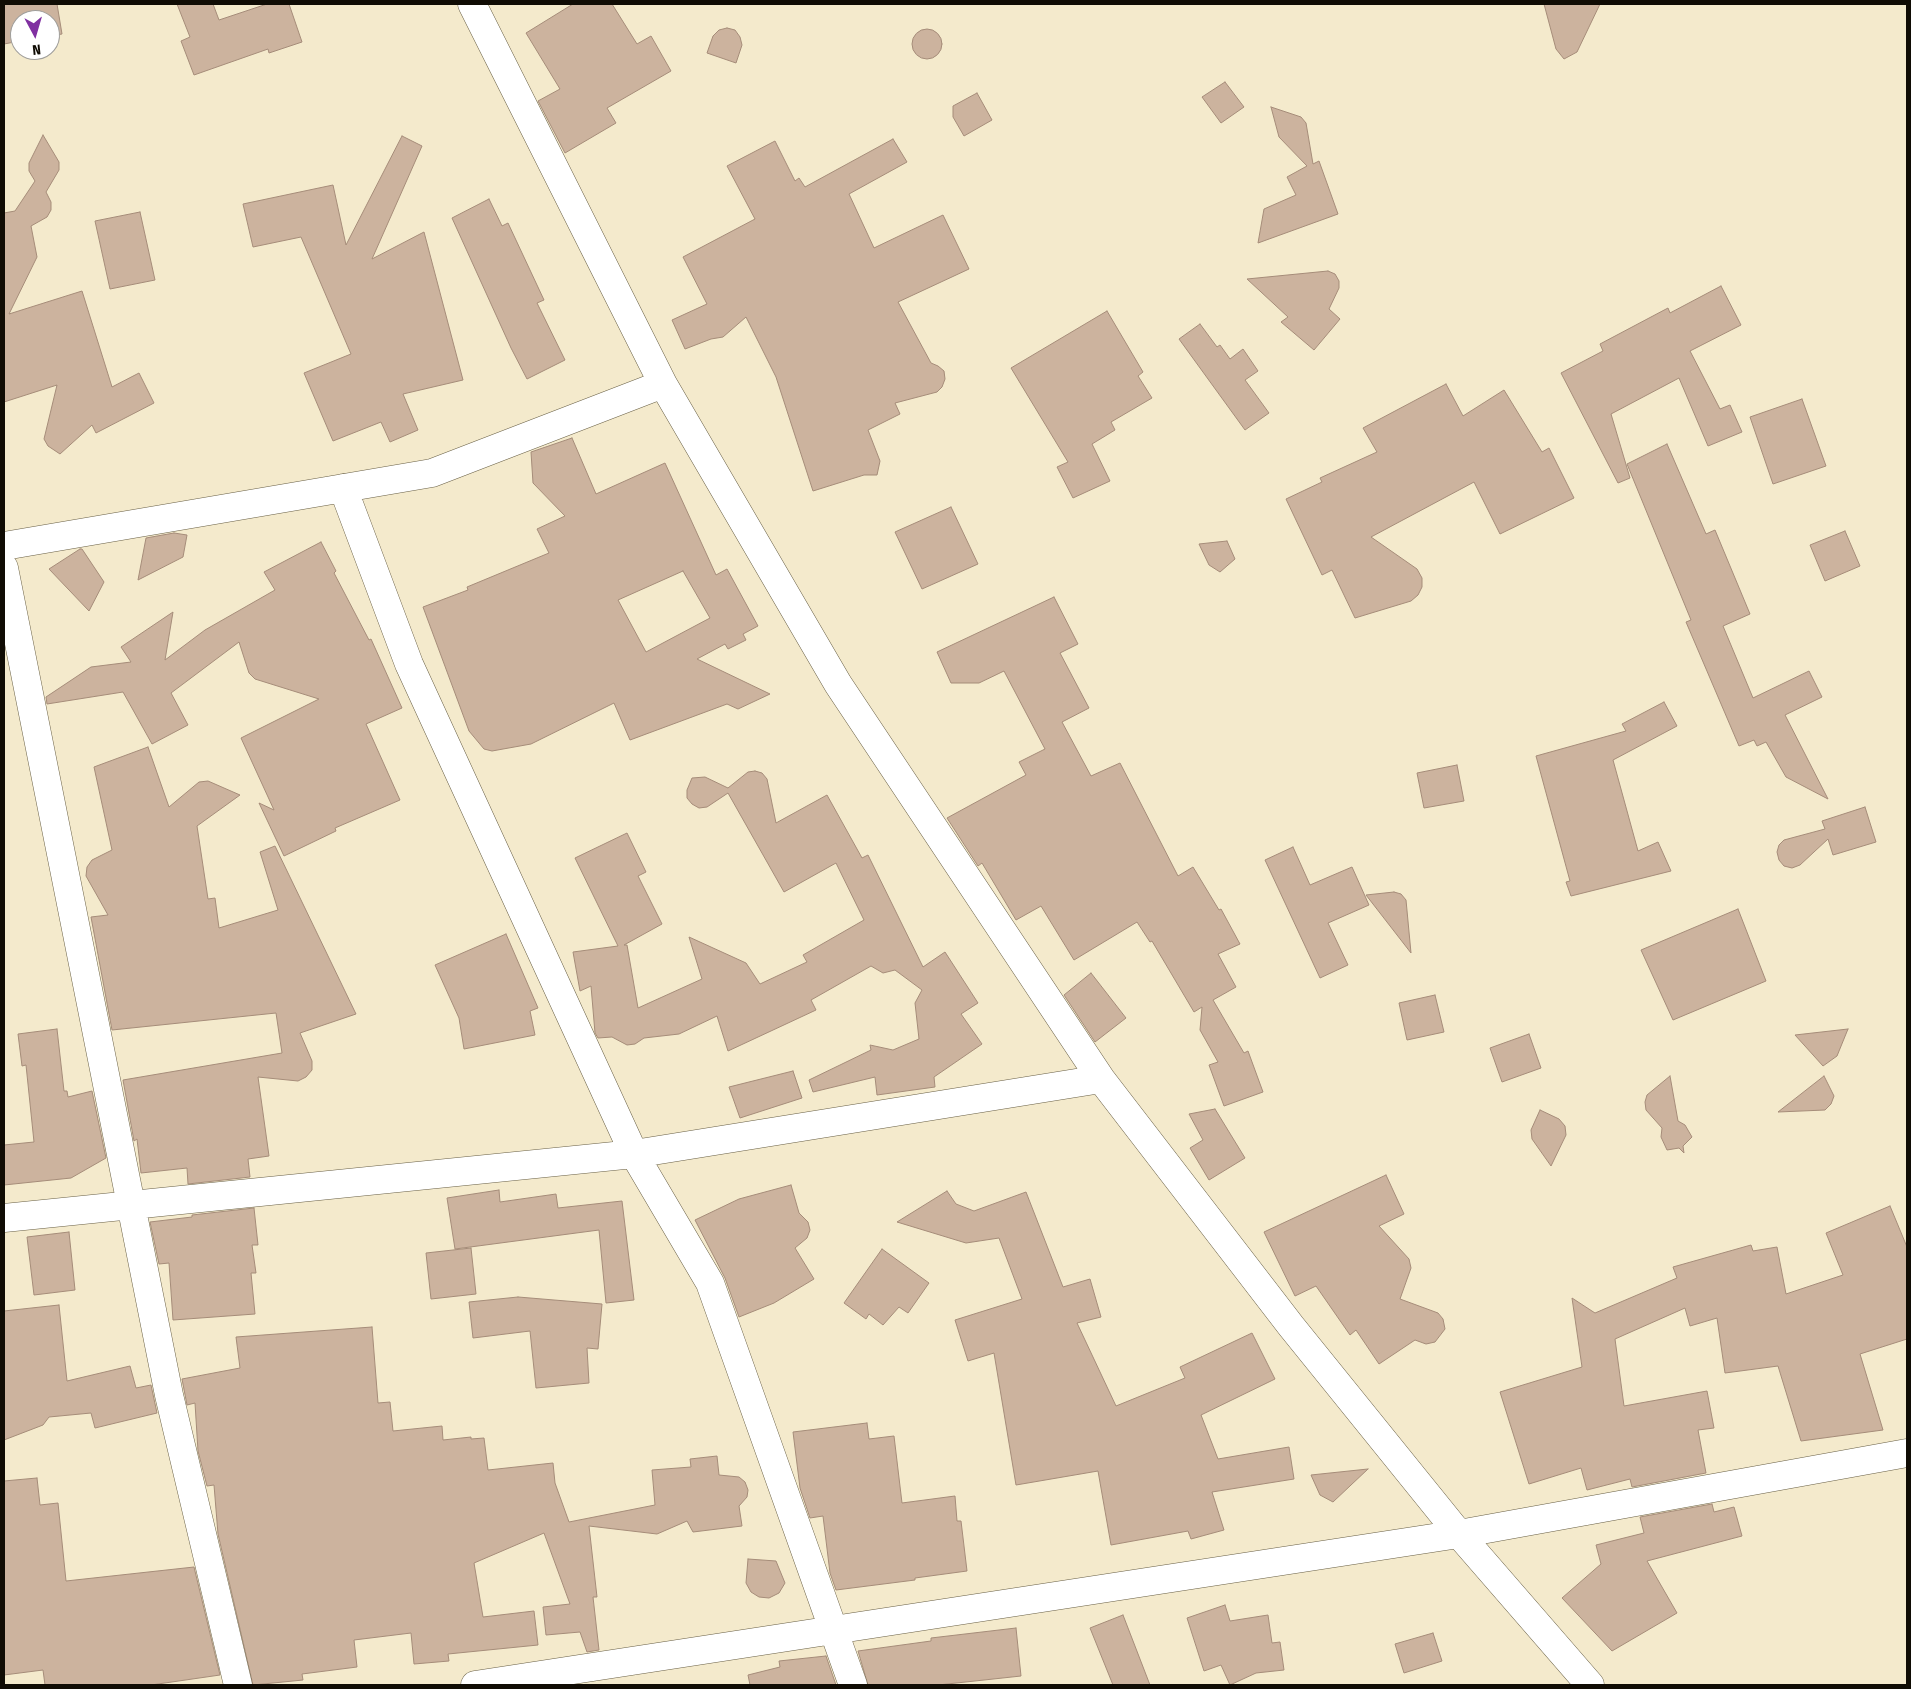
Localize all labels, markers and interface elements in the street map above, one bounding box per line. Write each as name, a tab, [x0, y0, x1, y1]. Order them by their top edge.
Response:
north arrow	[10, 10, 60, 60]
text: N	[31, 41, 42, 58]

